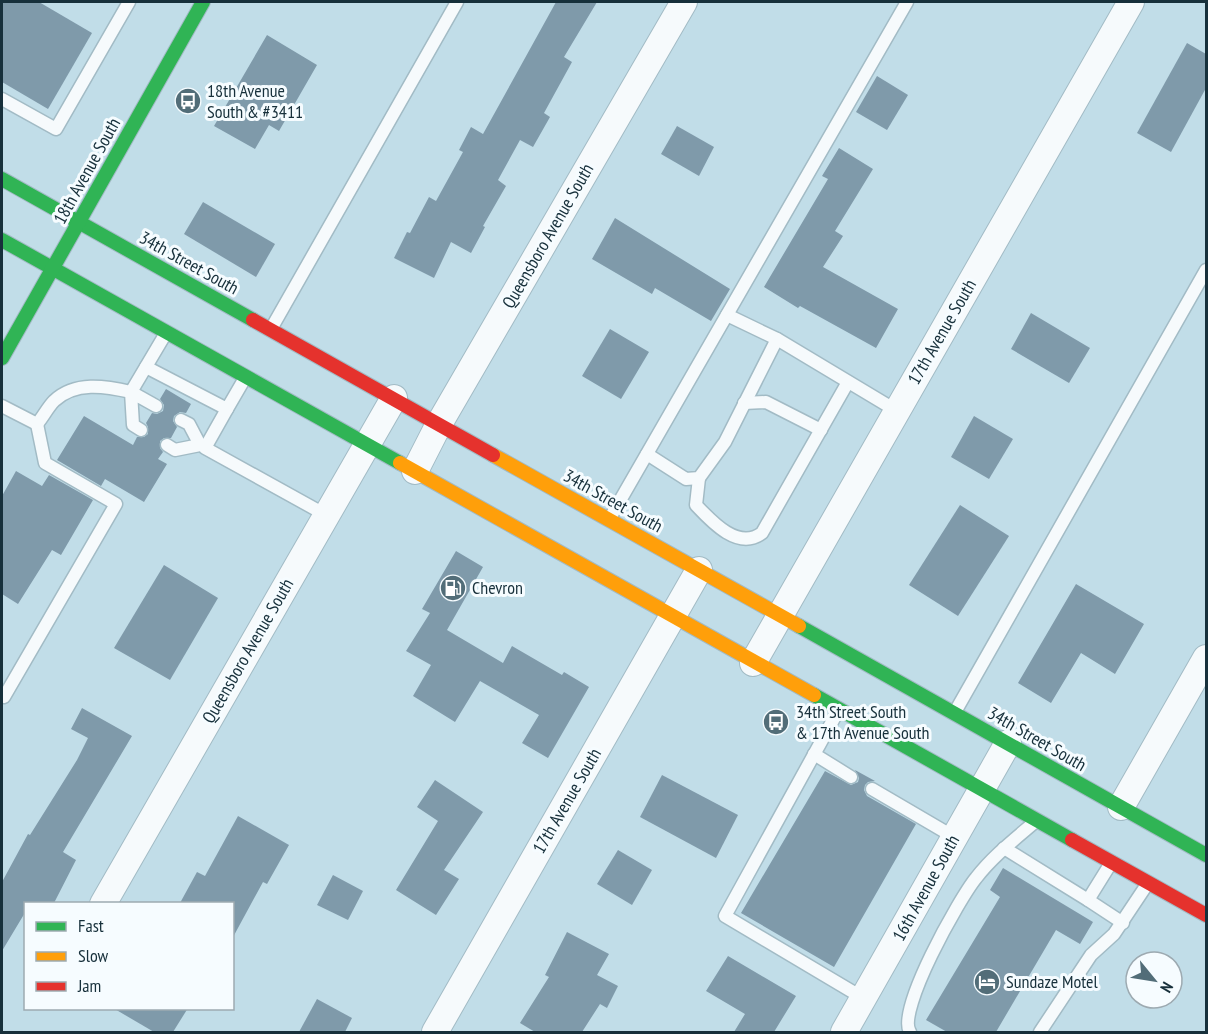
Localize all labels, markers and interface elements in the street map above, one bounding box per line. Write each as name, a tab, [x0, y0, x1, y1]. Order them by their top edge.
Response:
place label: 18th Avenue South & #3411	[207, 79, 303, 123]
bus stop icon: 18th Avenue South & #3411	[173, 86, 203, 116]
street label: 18th Avenue South	[48, 114, 125, 228]
street label: Queensboro Avenue South	[497, 159, 598, 312]
street label: 34th Street South	[136, 226, 243, 299]
street label: 17th Avenue South	[902, 275, 981, 388]
street label: 34th Street South	[560, 464, 667, 537]
fuel station icon: Chevron	[438, 573, 468, 603]
street label: Queensboro Avenue South	[197, 574, 298, 727]
place label: Chevron	[472, 576, 523, 599]
place label: 34th Street South & 17th Avenue South	[796, 700, 929, 744]
street label: 34th Street South	[984, 701, 1091, 776]
bus stop icon: 34th Street South & 17th Avenue South	[761, 707, 791, 737]
street label: 17th Avenue South	[527, 744, 606, 857]
street label: 16th Avenue South	[887, 831, 964, 945]
legend	[24, 902, 234, 1010]
text: Fast	[78, 914, 104, 937]
text: Slow	[78, 944, 109, 967]
north arrow	[1124, 950, 1184, 1010]
hotel icon: Sundaze Motel	[972, 967, 1002, 997]
place label: Sundaze Motel	[1006, 970, 1098, 993]
text: Jam	[77, 974, 101, 997]
text: N	[1156, 979, 1178, 996]

